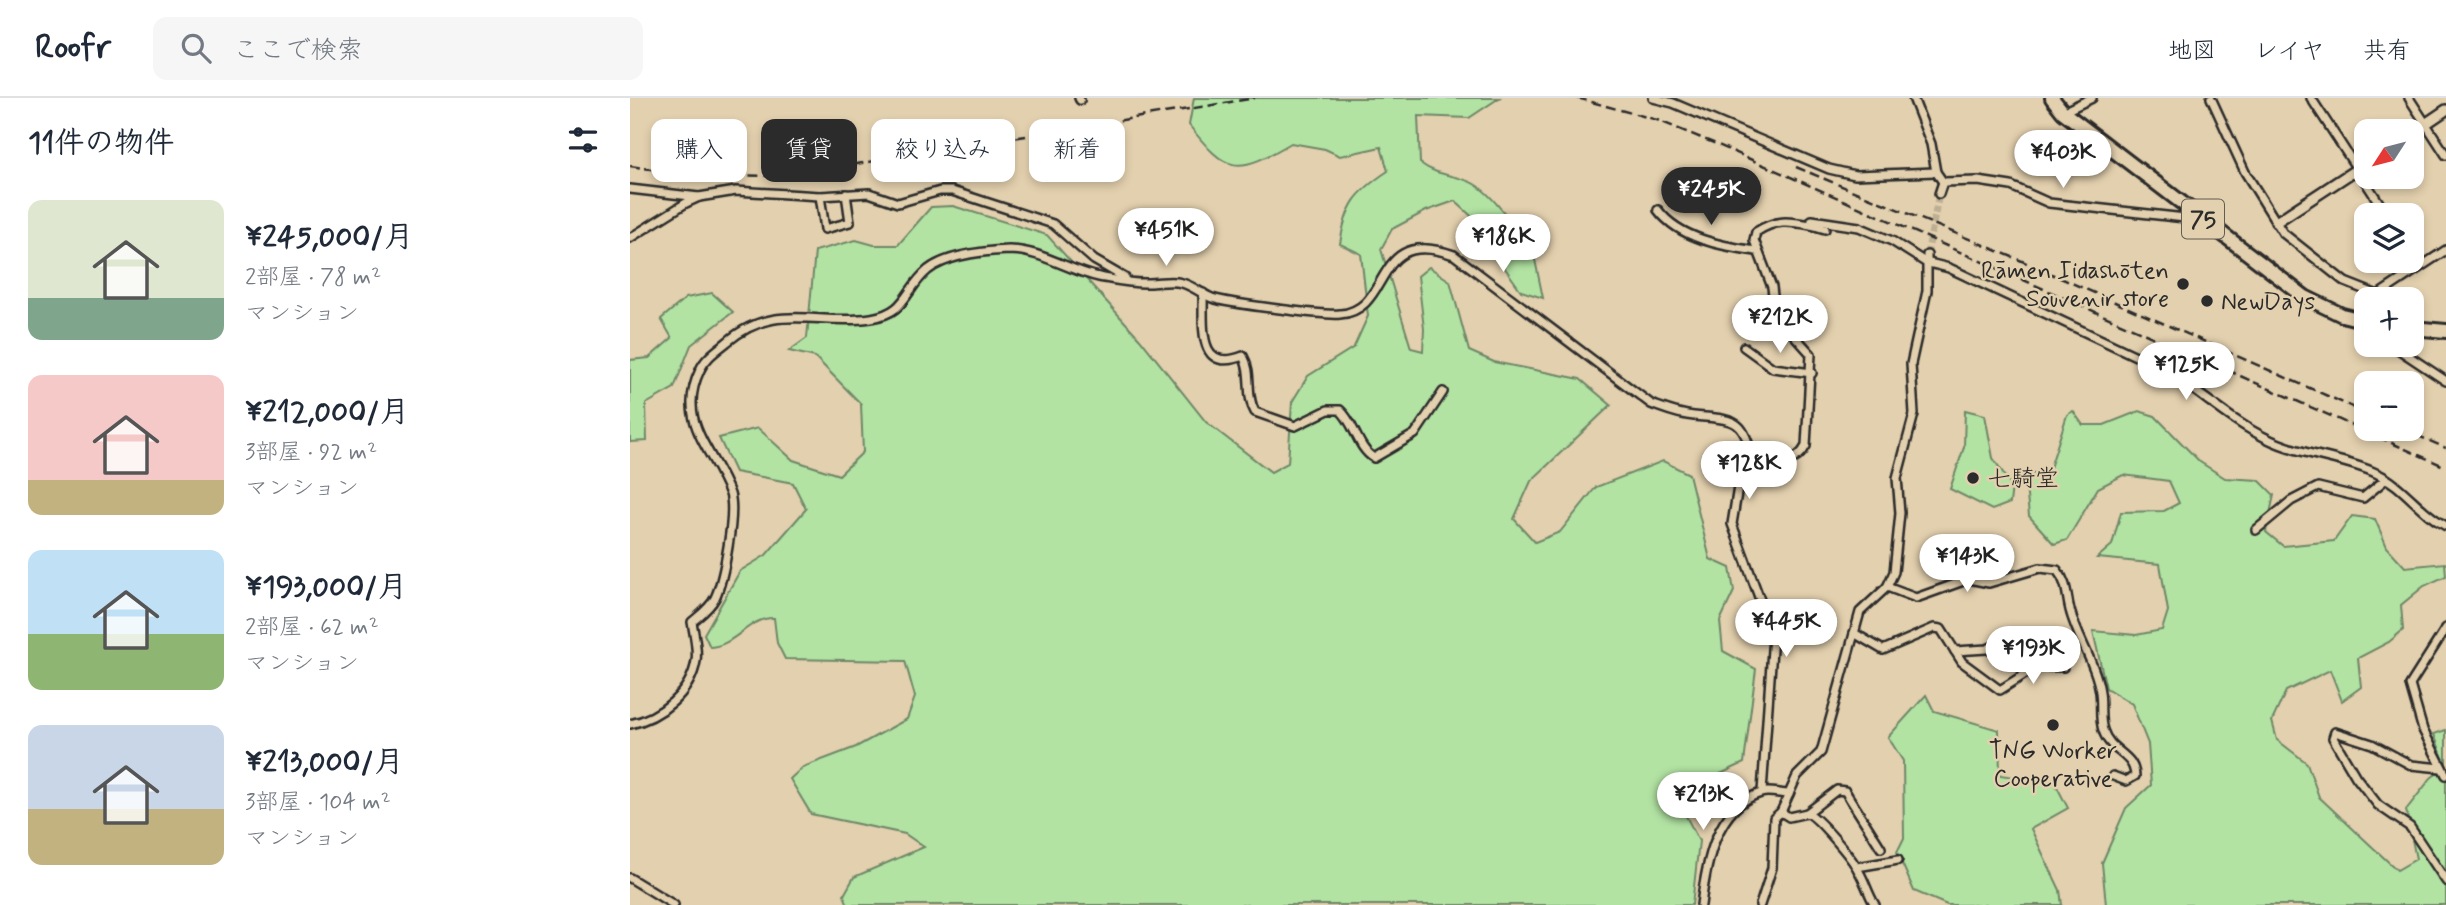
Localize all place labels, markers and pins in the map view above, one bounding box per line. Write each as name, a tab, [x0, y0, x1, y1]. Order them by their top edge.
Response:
pin: ¥403K	[2014, 130, 2112, 190]
pin: ¥245K	[1662, 167, 1760, 227]
pin: ¥451K	[1117, 208, 1215, 268]
pin: ¥186K	[1454, 214, 1552, 274]
place label: Rāmen Iidashōten Souvenir store	[1981, 256, 2169, 315]
marker: Rāmen Iidashōten Souvenir store	[2175, 276, 2191, 292]
place label: NewDays	[2221, 287, 2315, 318]
marker: NewDays	[2199, 293, 2215, 309]
pin: ¥212K	[1731, 296, 1829, 355]
pin: ¥125K	[2137, 342, 2235, 402]
pin: ¥128K	[1700, 442, 1798, 501]
place label: 七騎堂	[1987, 464, 2059, 495]
marker: 七騎堂	[1965, 470, 1981, 486]
pin: ¥143K	[1918, 534, 2016, 594]
pin: ¥445K	[1737, 600, 1835, 659]
pin: ¥193K	[1984, 626, 2082, 686]
marker: TNG Worker Cooperative	[2045, 717, 2061, 733]
place label: TNG Worker Cooperative	[1989, 736, 2117, 795]
pin: ¥213K	[1654, 772, 1752, 832]

